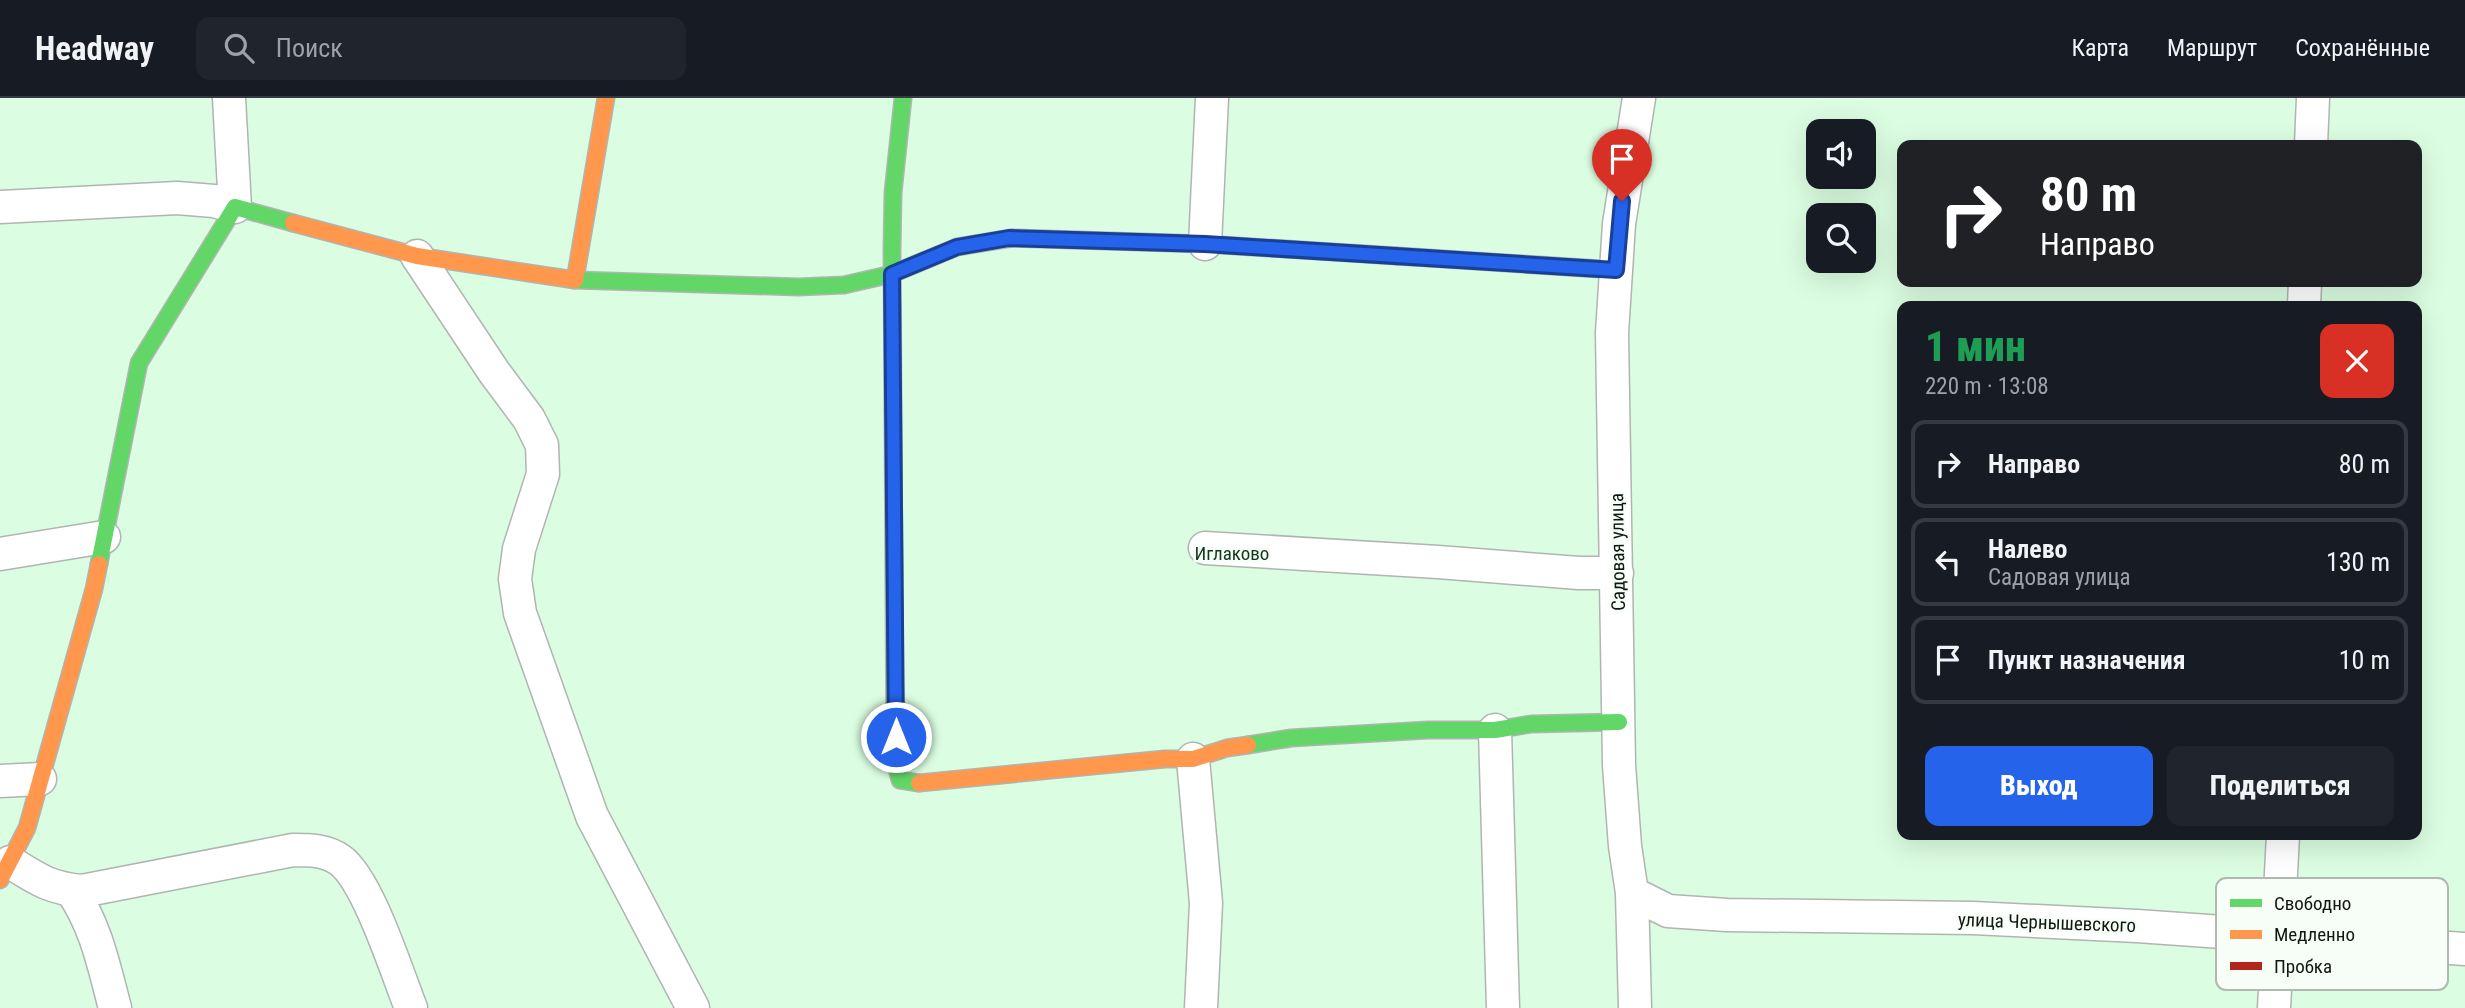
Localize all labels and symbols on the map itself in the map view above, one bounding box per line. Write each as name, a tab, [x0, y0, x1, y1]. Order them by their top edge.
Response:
pin	[1592, 129, 1652, 201]
street label: Садовая улица	[1605, 493, 1630, 611]
park label: Иглаково	[1195, 542, 1269, 565]
position arrow	[859, 700, 933, 774]
legend	[2216, 878, 2448, 990]
text: Свободно	[2274, 892, 2351, 915]
street label: улица Чернышевского	[1958, 908, 2136, 937]
text: Медленно	[2274, 923, 2355, 946]
text: Пробка	[2274, 955, 2332, 978]

